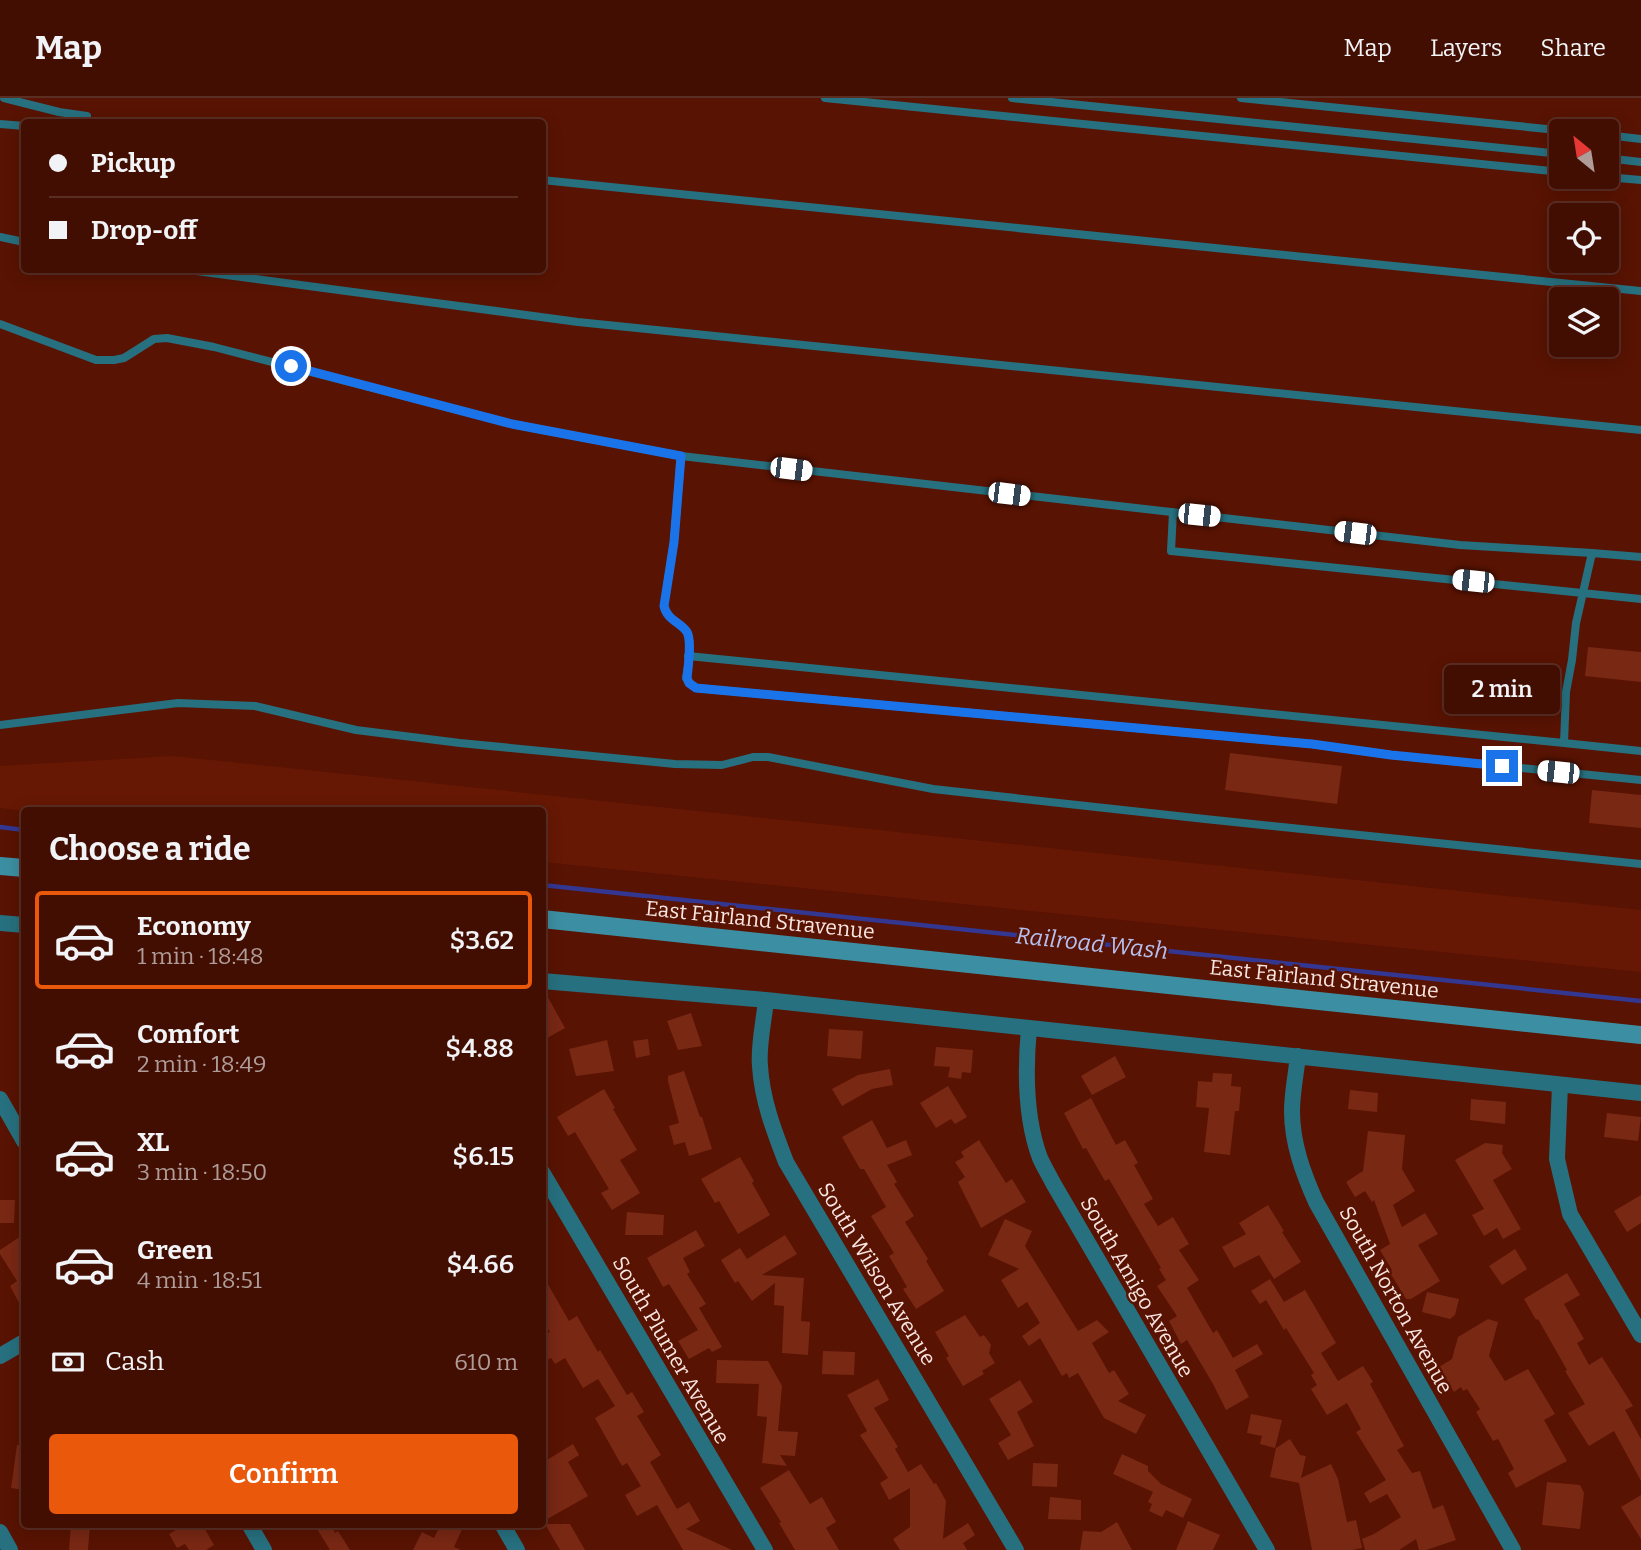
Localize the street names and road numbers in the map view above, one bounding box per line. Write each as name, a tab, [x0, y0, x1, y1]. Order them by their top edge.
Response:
street label: East Fairland Stravenue	[644, 895, 876, 945]
street label: East Fairland Stravenue	[1208, 954, 1440, 1004]
street label: South Wilson Avenue	[812, 1178, 942, 1370]
street label: South Amigo Avenue	[1075, 1192, 1199, 1382]
street label: South Norton Avenue	[1334, 1202, 1458, 1398]
street label: South Plumer Avenue	[607, 1252, 735, 1448]

